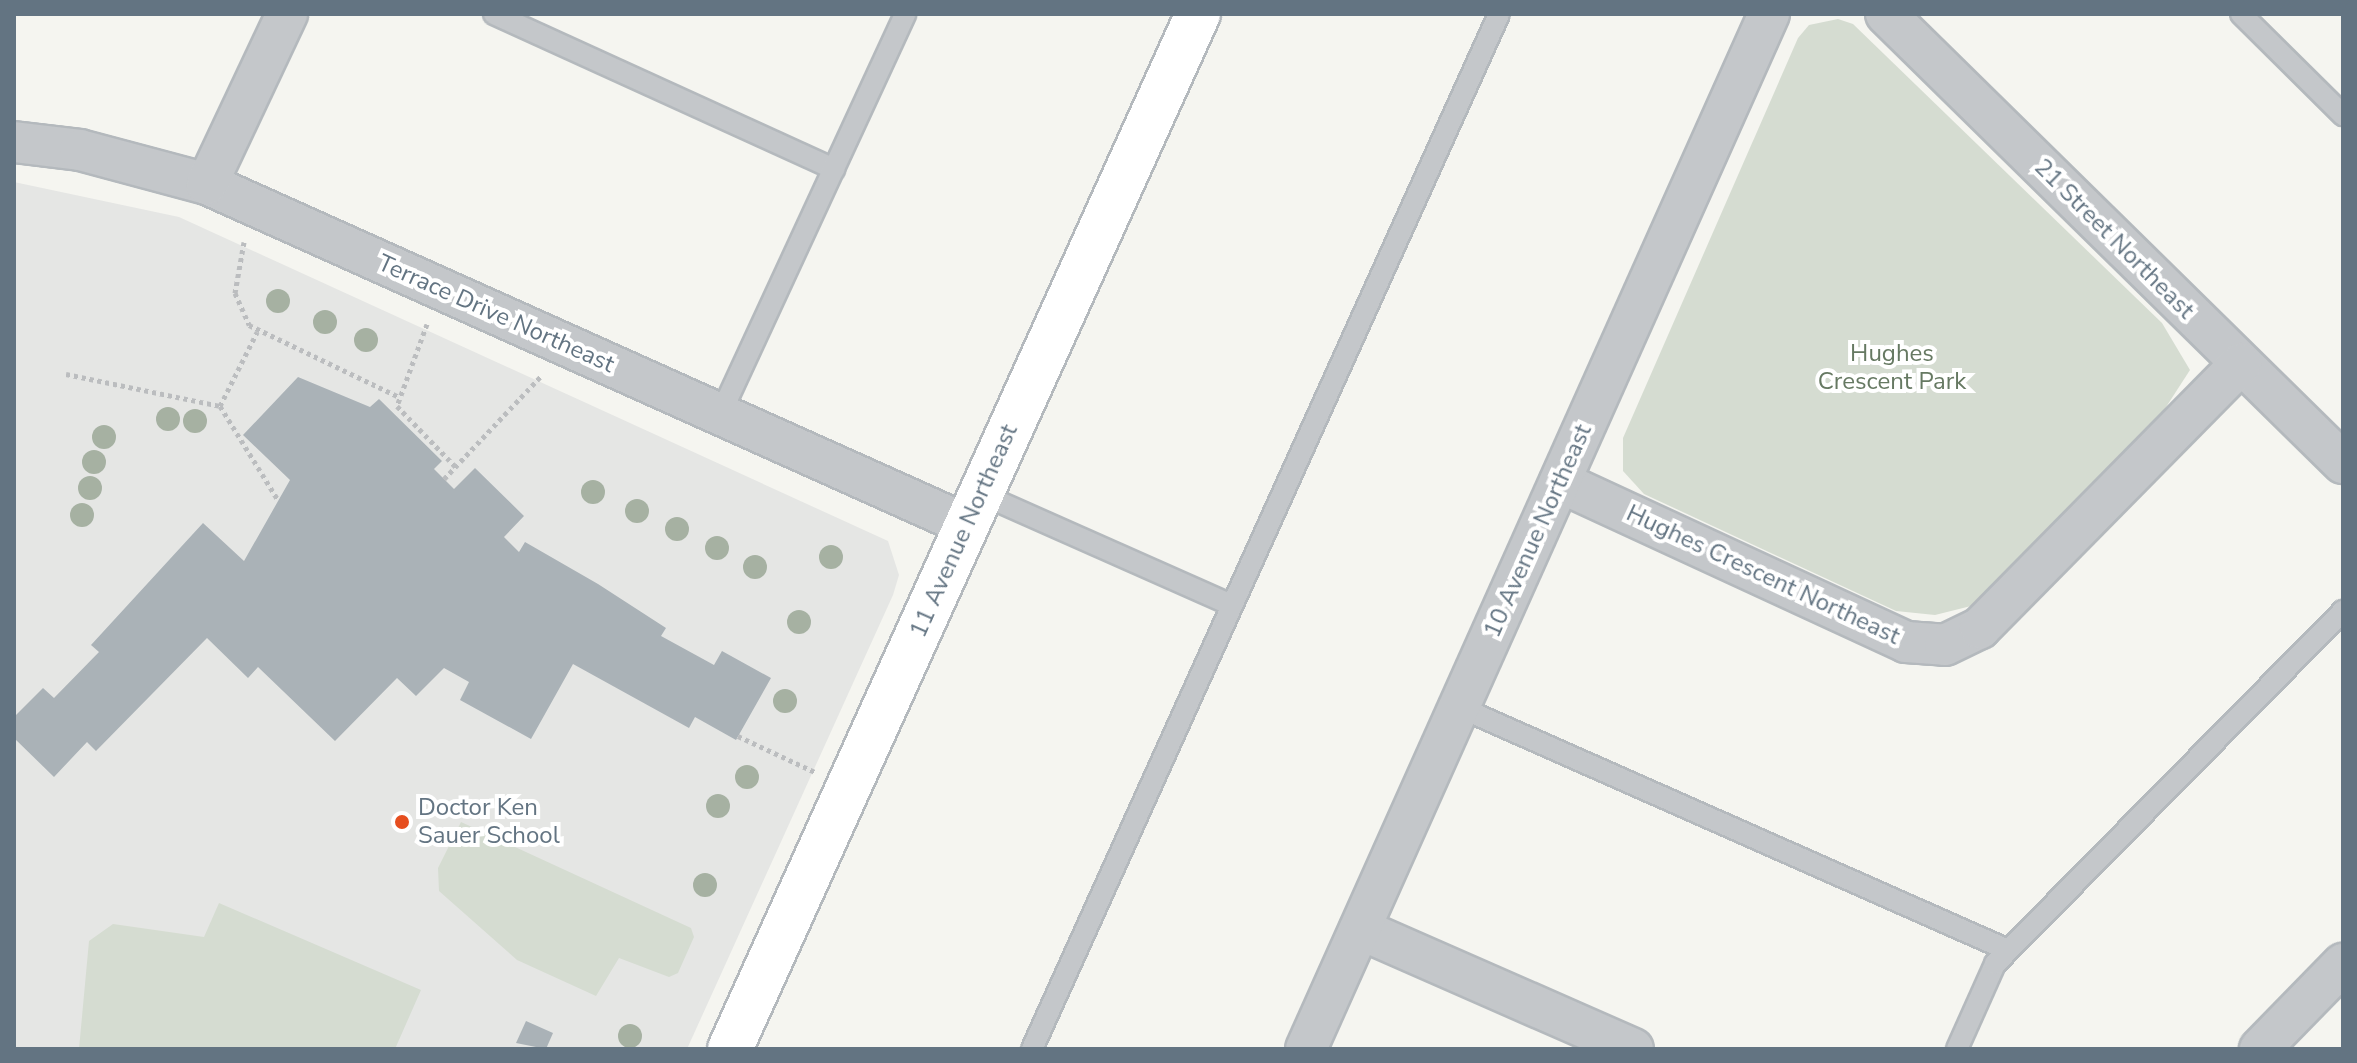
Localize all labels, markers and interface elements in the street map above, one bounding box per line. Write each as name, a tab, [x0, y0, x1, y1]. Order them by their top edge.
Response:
street label: 21 Street Northeast	[2028, 153, 2200, 325]
street label: Terrace Drive Northeast	[373, 249, 619, 379]
park label: Hughes Crescent Park	[1818, 340, 1966, 396]
street label: 11 Avenue Northeast	[904, 420, 1024, 642]
street label: 10 Avenue Northeast	[1478, 420, 1598, 642]
street label: Hughes Crescent Northeast	[1622, 499, 1904, 651]
place label: Doctor Ken Sauer School	[418, 794, 560, 850]
marker: Doctor Ken Sauer School	[393, 813, 411, 831]

